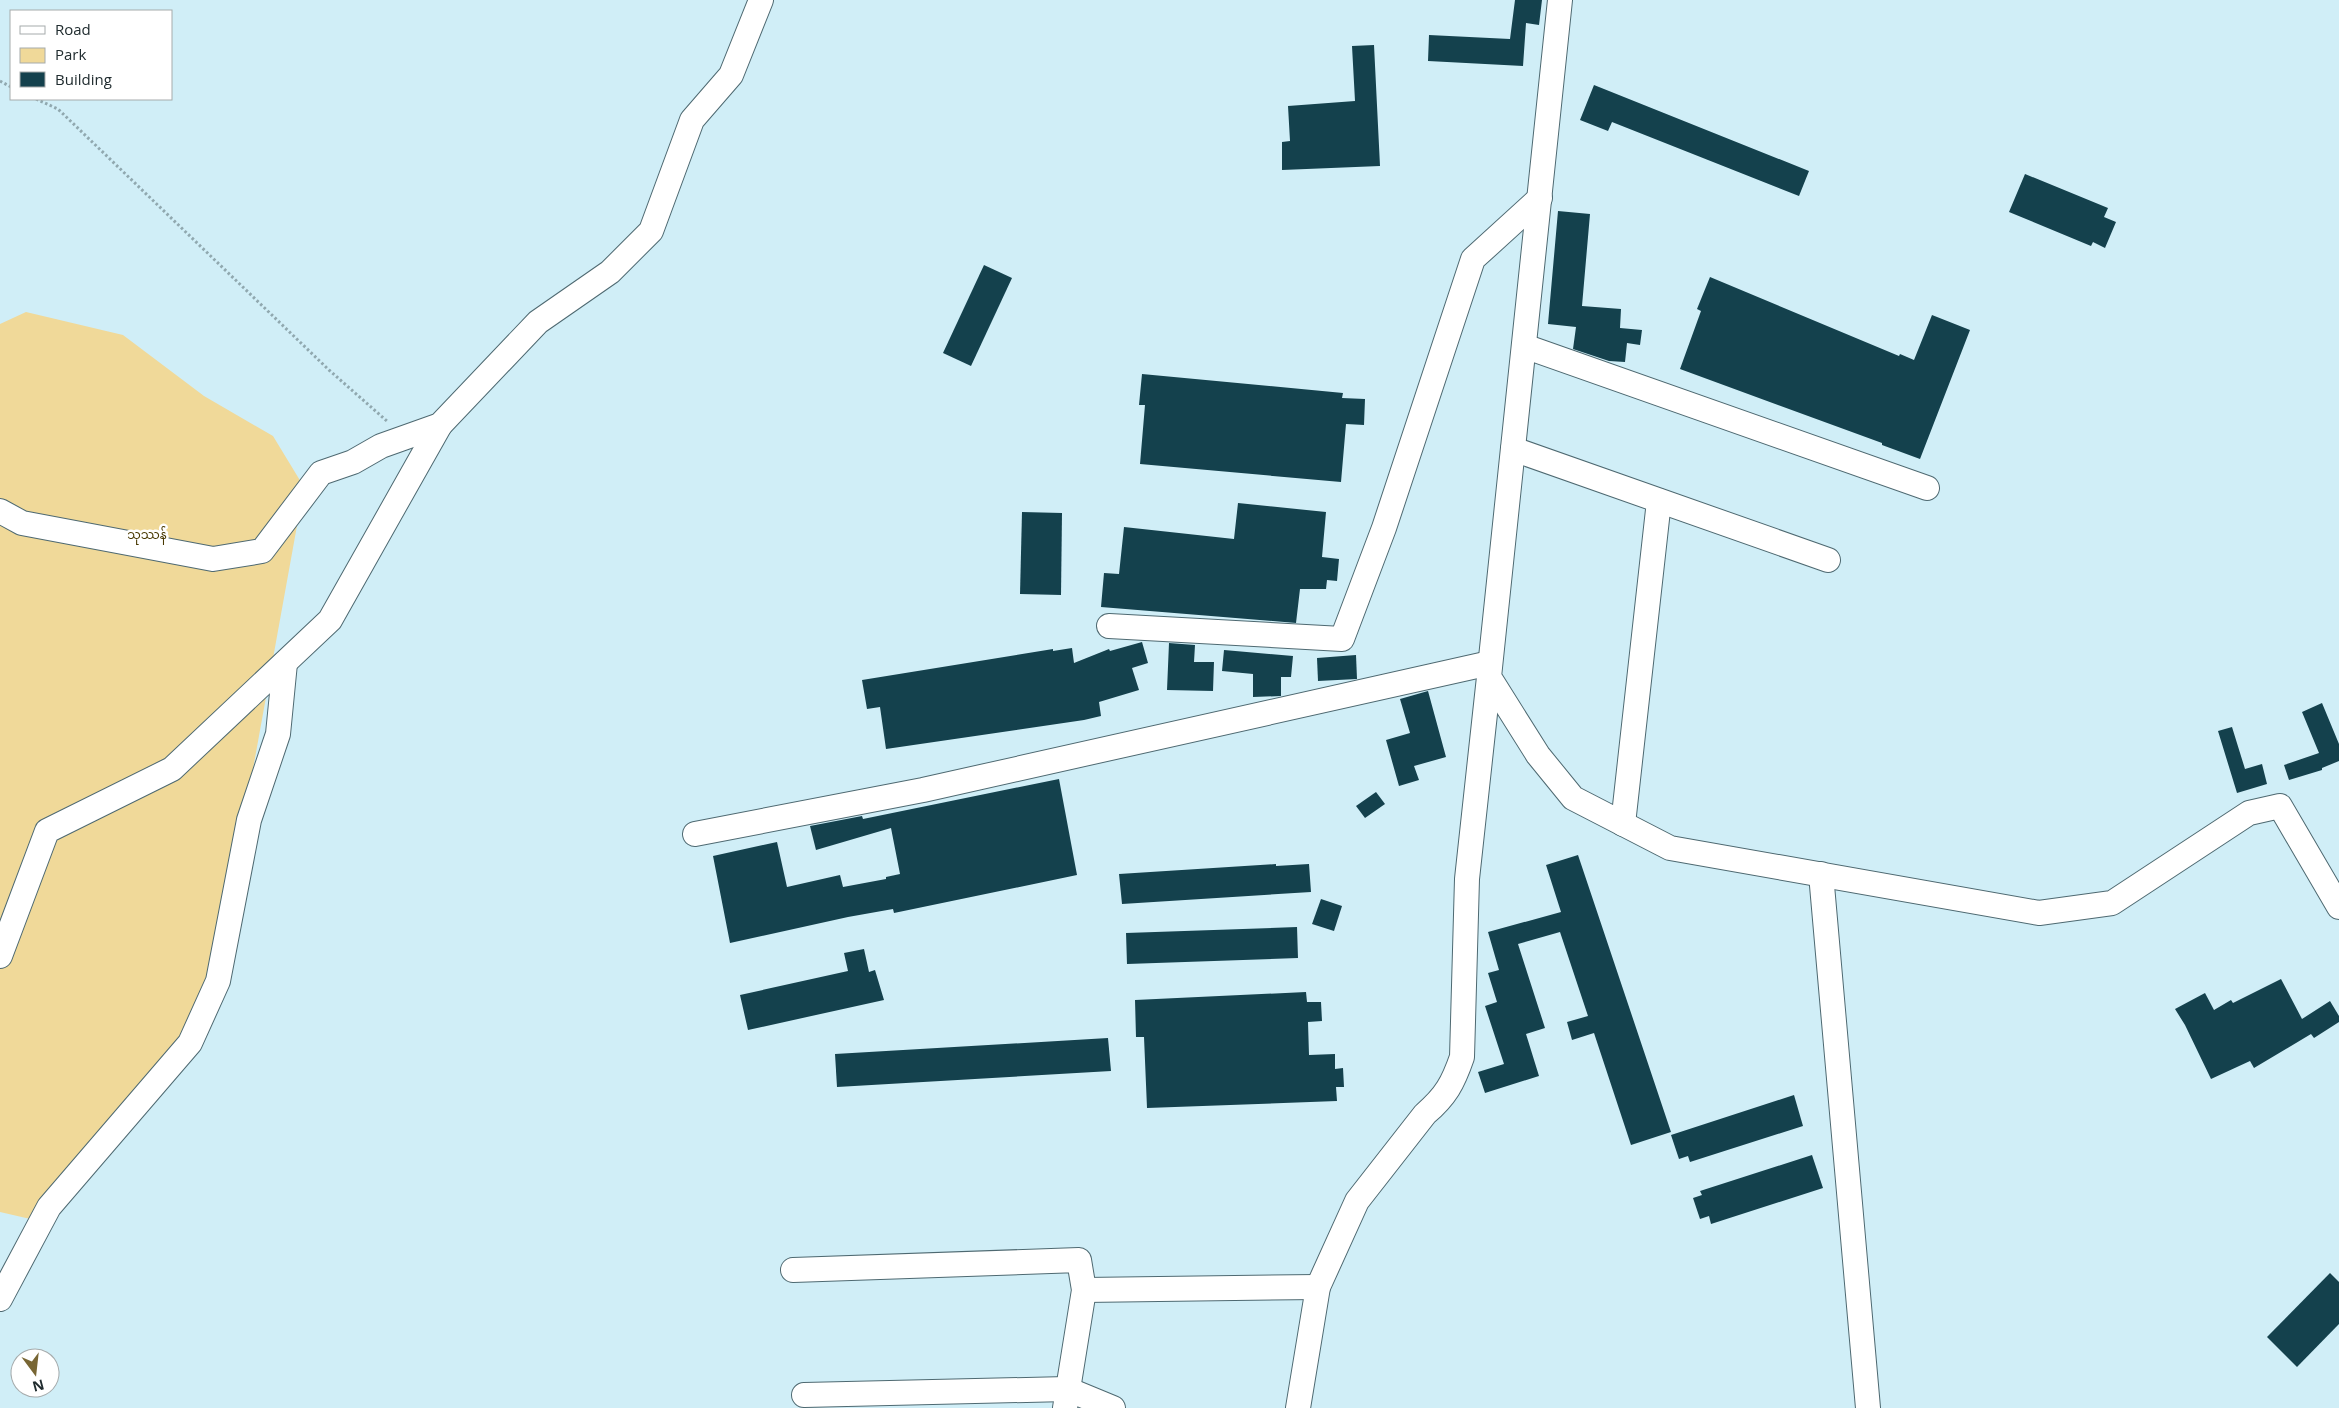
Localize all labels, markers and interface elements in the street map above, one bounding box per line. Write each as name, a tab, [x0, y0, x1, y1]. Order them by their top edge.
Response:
legend	[10, 10, 172, 100]
text: Road	[55, 19, 91, 39]
text: Park	[55, 44, 86, 64]
text: Building	[55, 69, 112, 89]
park label: သုဿန်	[127, 526, 167, 545]
north arrow	[10, 1348, 60, 1398]
text: N	[31, 1375, 46, 1397]

